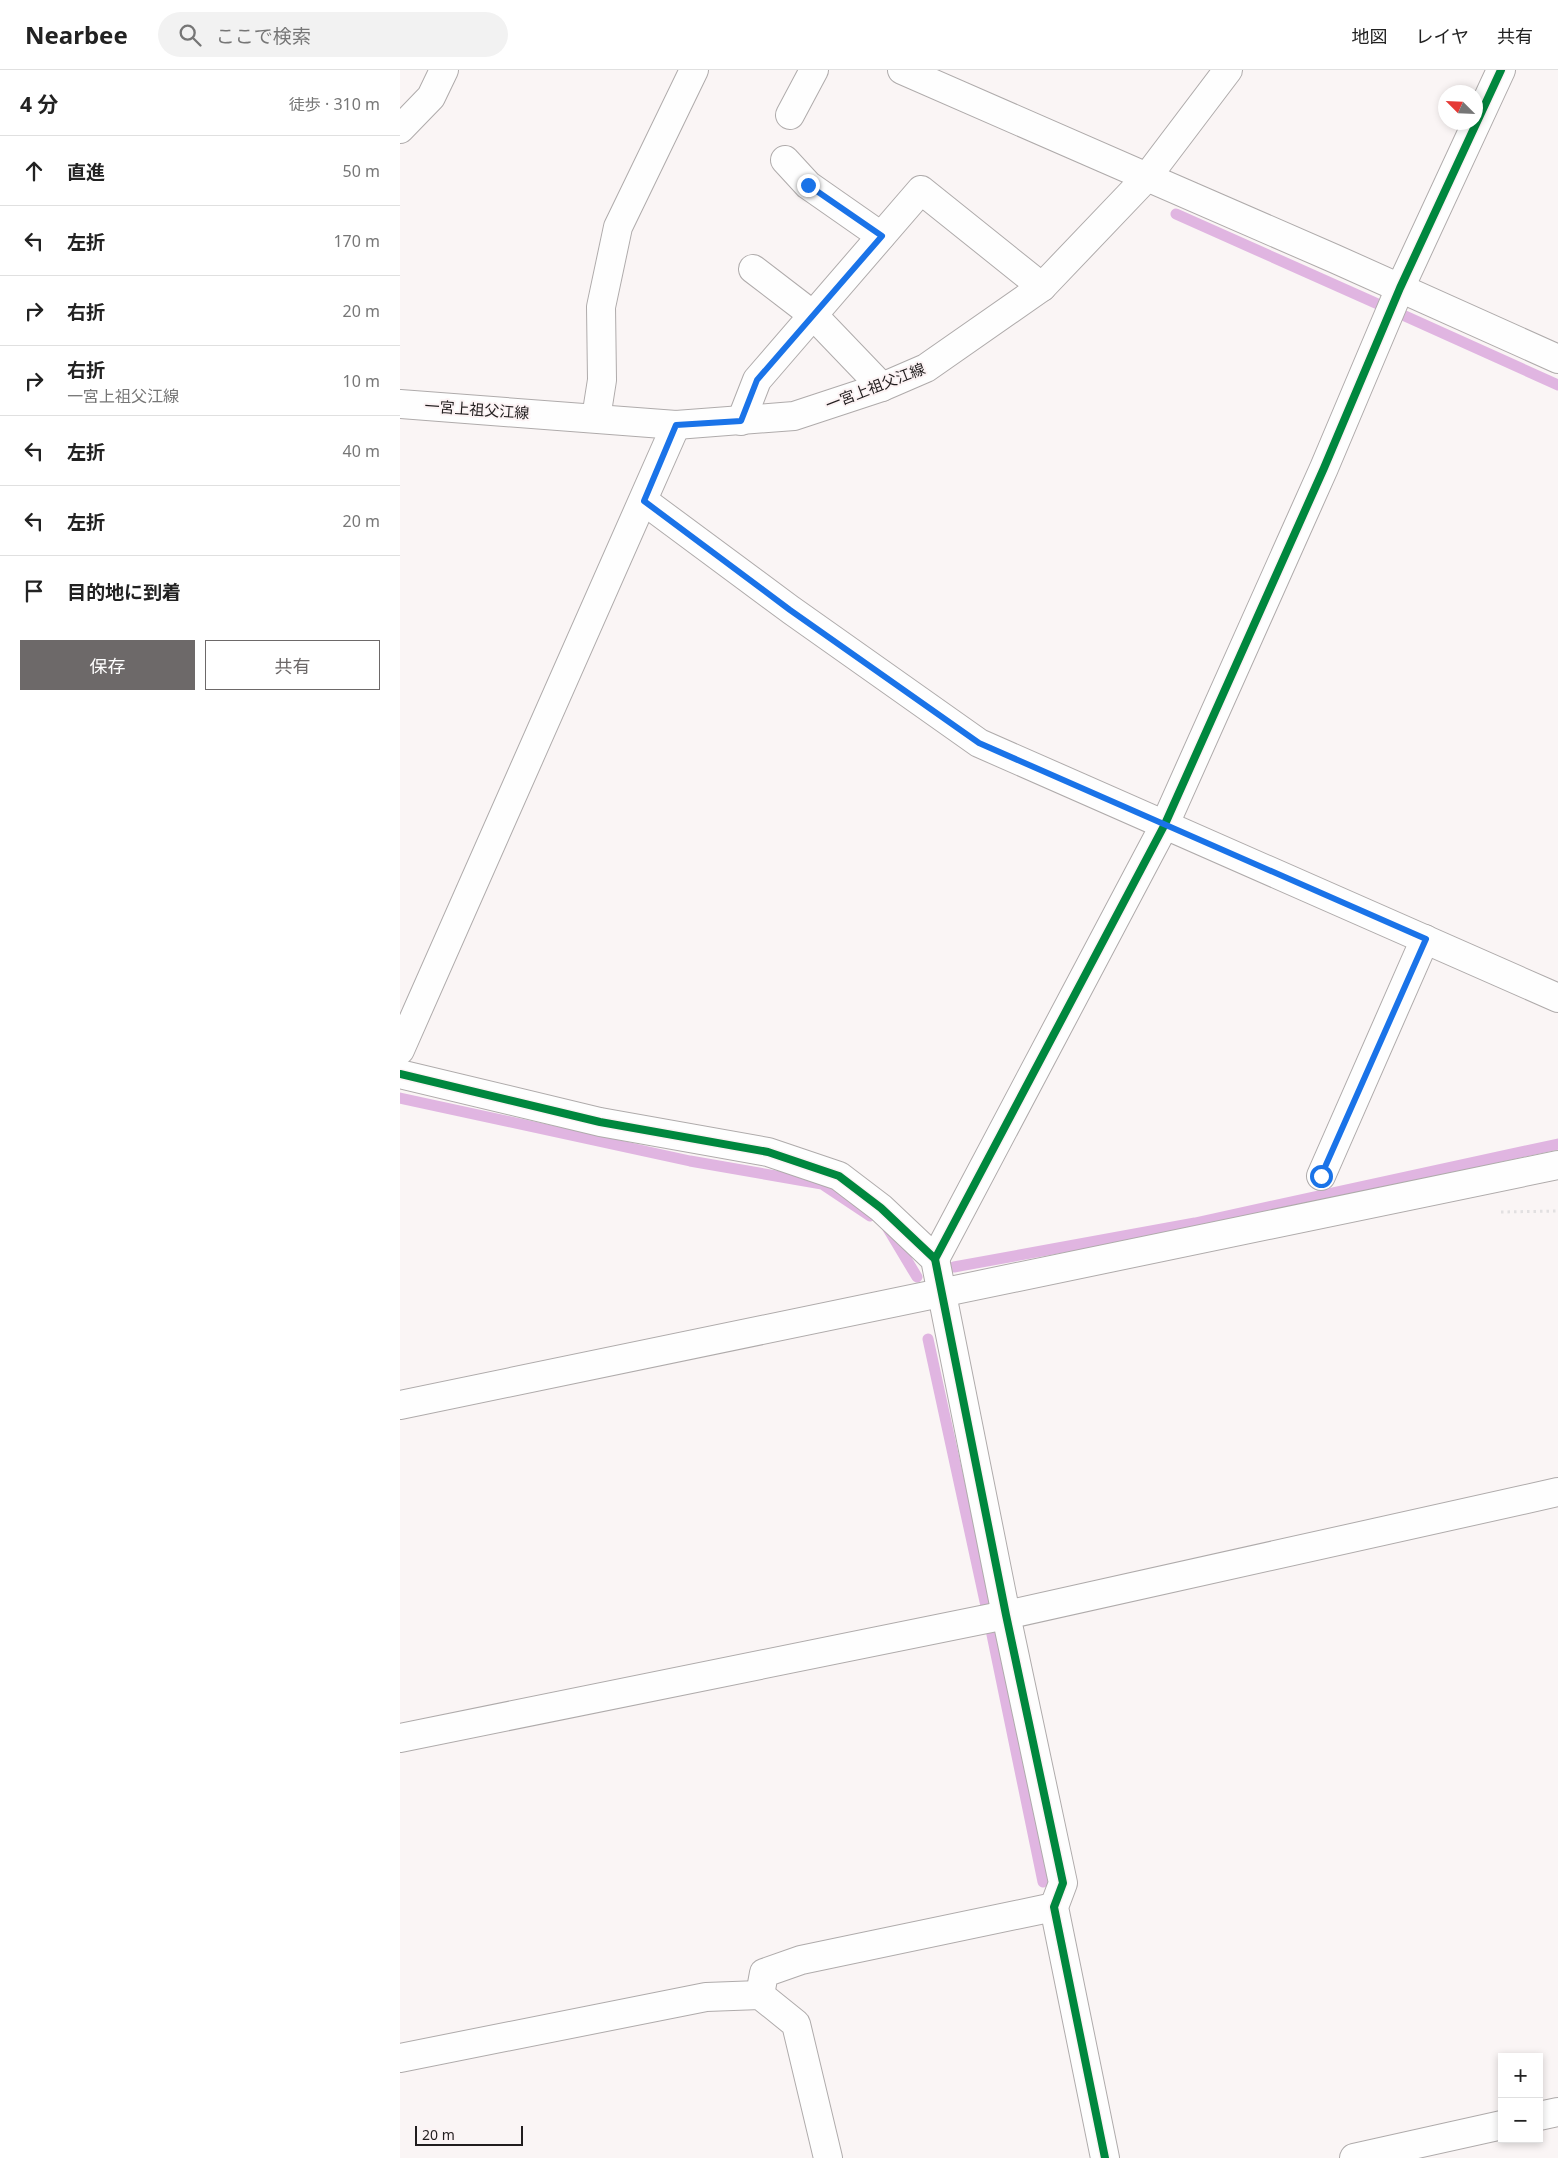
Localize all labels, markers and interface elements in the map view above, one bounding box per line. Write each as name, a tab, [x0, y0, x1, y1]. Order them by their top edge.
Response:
search box	[158, 12, 508, 57]
text: Nearbee	[25, 18, 128, 51]
icon: search	[176, 21, 204, 49]
text: ここで検索	[216, 23, 311, 49]
text: 地図	[1352, 24, 1388, 48]
text: レイヤ	[1416, 24, 1469, 48]
text: 共有	[1497, 24, 1533, 48]
north arrow	[1438, 85, 1483, 130]
text: 4 分	[20, 90, 58, 118]
text: 徒歩 · 310 m	[289, 93, 380, 115]
icon: ahead	[20, 157, 48, 185]
text: 直進	[67, 159, 105, 185]
text: 50 m	[343, 160, 380, 182]
route end	[797, 174, 820, 197]
icon: left	[20, 227, 48, 255]
text: 左折	[67, 229, 105, 255]
text: 170 m	[333, 230, 380, 252]
icon: right	[20, 297, 48, 325]
text: 右折	[67, 299, 105, 325]
text: 20 m	[343, 300, 380, 322]
text: 右折	[67, 357, 105, 383]
street label: 一宮上祖父江線	[822, 358, 928, 414]
icon: right	[20, 367, 48, 395]
text: 10 m	[343, 370, 380, 392]
text: 一宮上祖父江線	[67, 385, 179, 407]
street label: 一宮上祖父江線	[424, 395, 530, 423]
icon: left	[20, 437, 48, 465]
text: 左折	[67, 439, 105, 465]
text: 40 m	[343, 440, 380, 462]
icon: left	[20, 507, 48, 535]
text: 左折	[67, 509, 105, 535]
text: 20 m	[343, 510, 380, 532]
icon: arrive	[20, 577, 48, 605]
text: 目的地に到着	[67, 579, 181, 605]
button: 保存	[20, 640, 195, 690]
button: 共有	[205, 640, 380, 690]
route start	[1310, 1165, 1333, 1188]
map controls	[1498, 2053, 1543, 2143]
button: +	[1498, 2053, 1543, 2098]
button: −	[1498, 2098, 1543, 2143]
scale bar	[415, 2123, 522, 2146]
text: 20 m	[422, 2125, 455, 2144]

